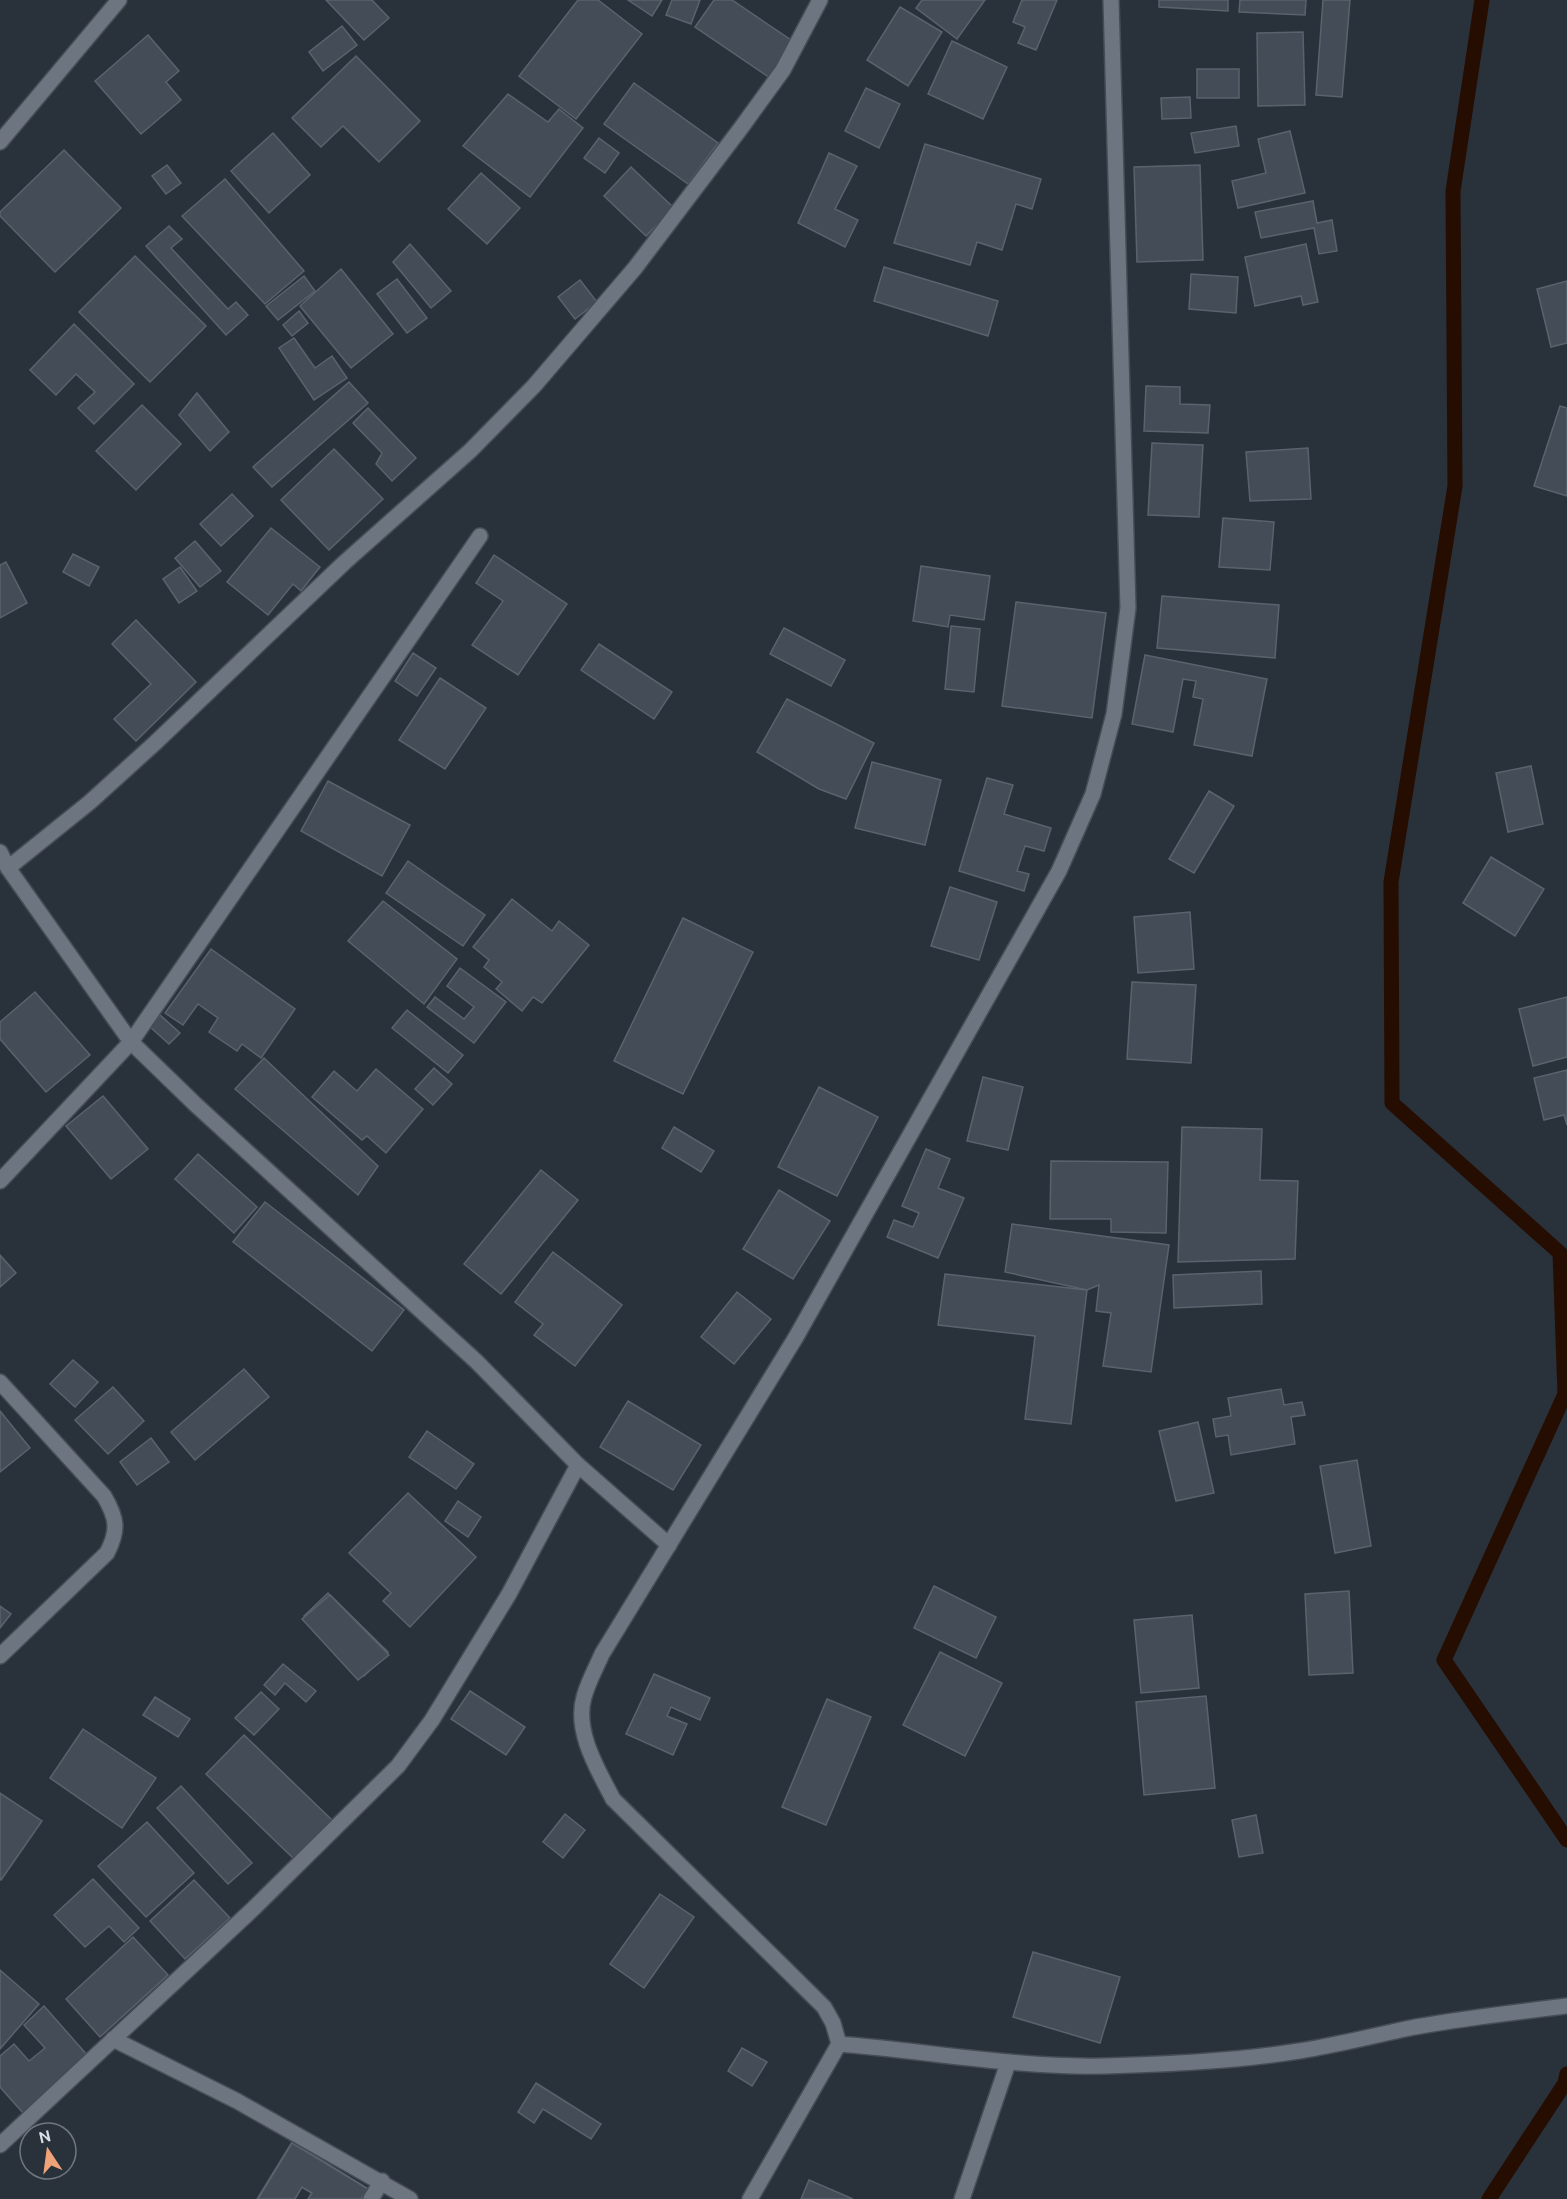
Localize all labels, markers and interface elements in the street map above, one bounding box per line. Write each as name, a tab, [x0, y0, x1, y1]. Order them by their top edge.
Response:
north arrow	[18, 2121, 78, 2181]
text: N	[37, 2126, 52, 2146]

